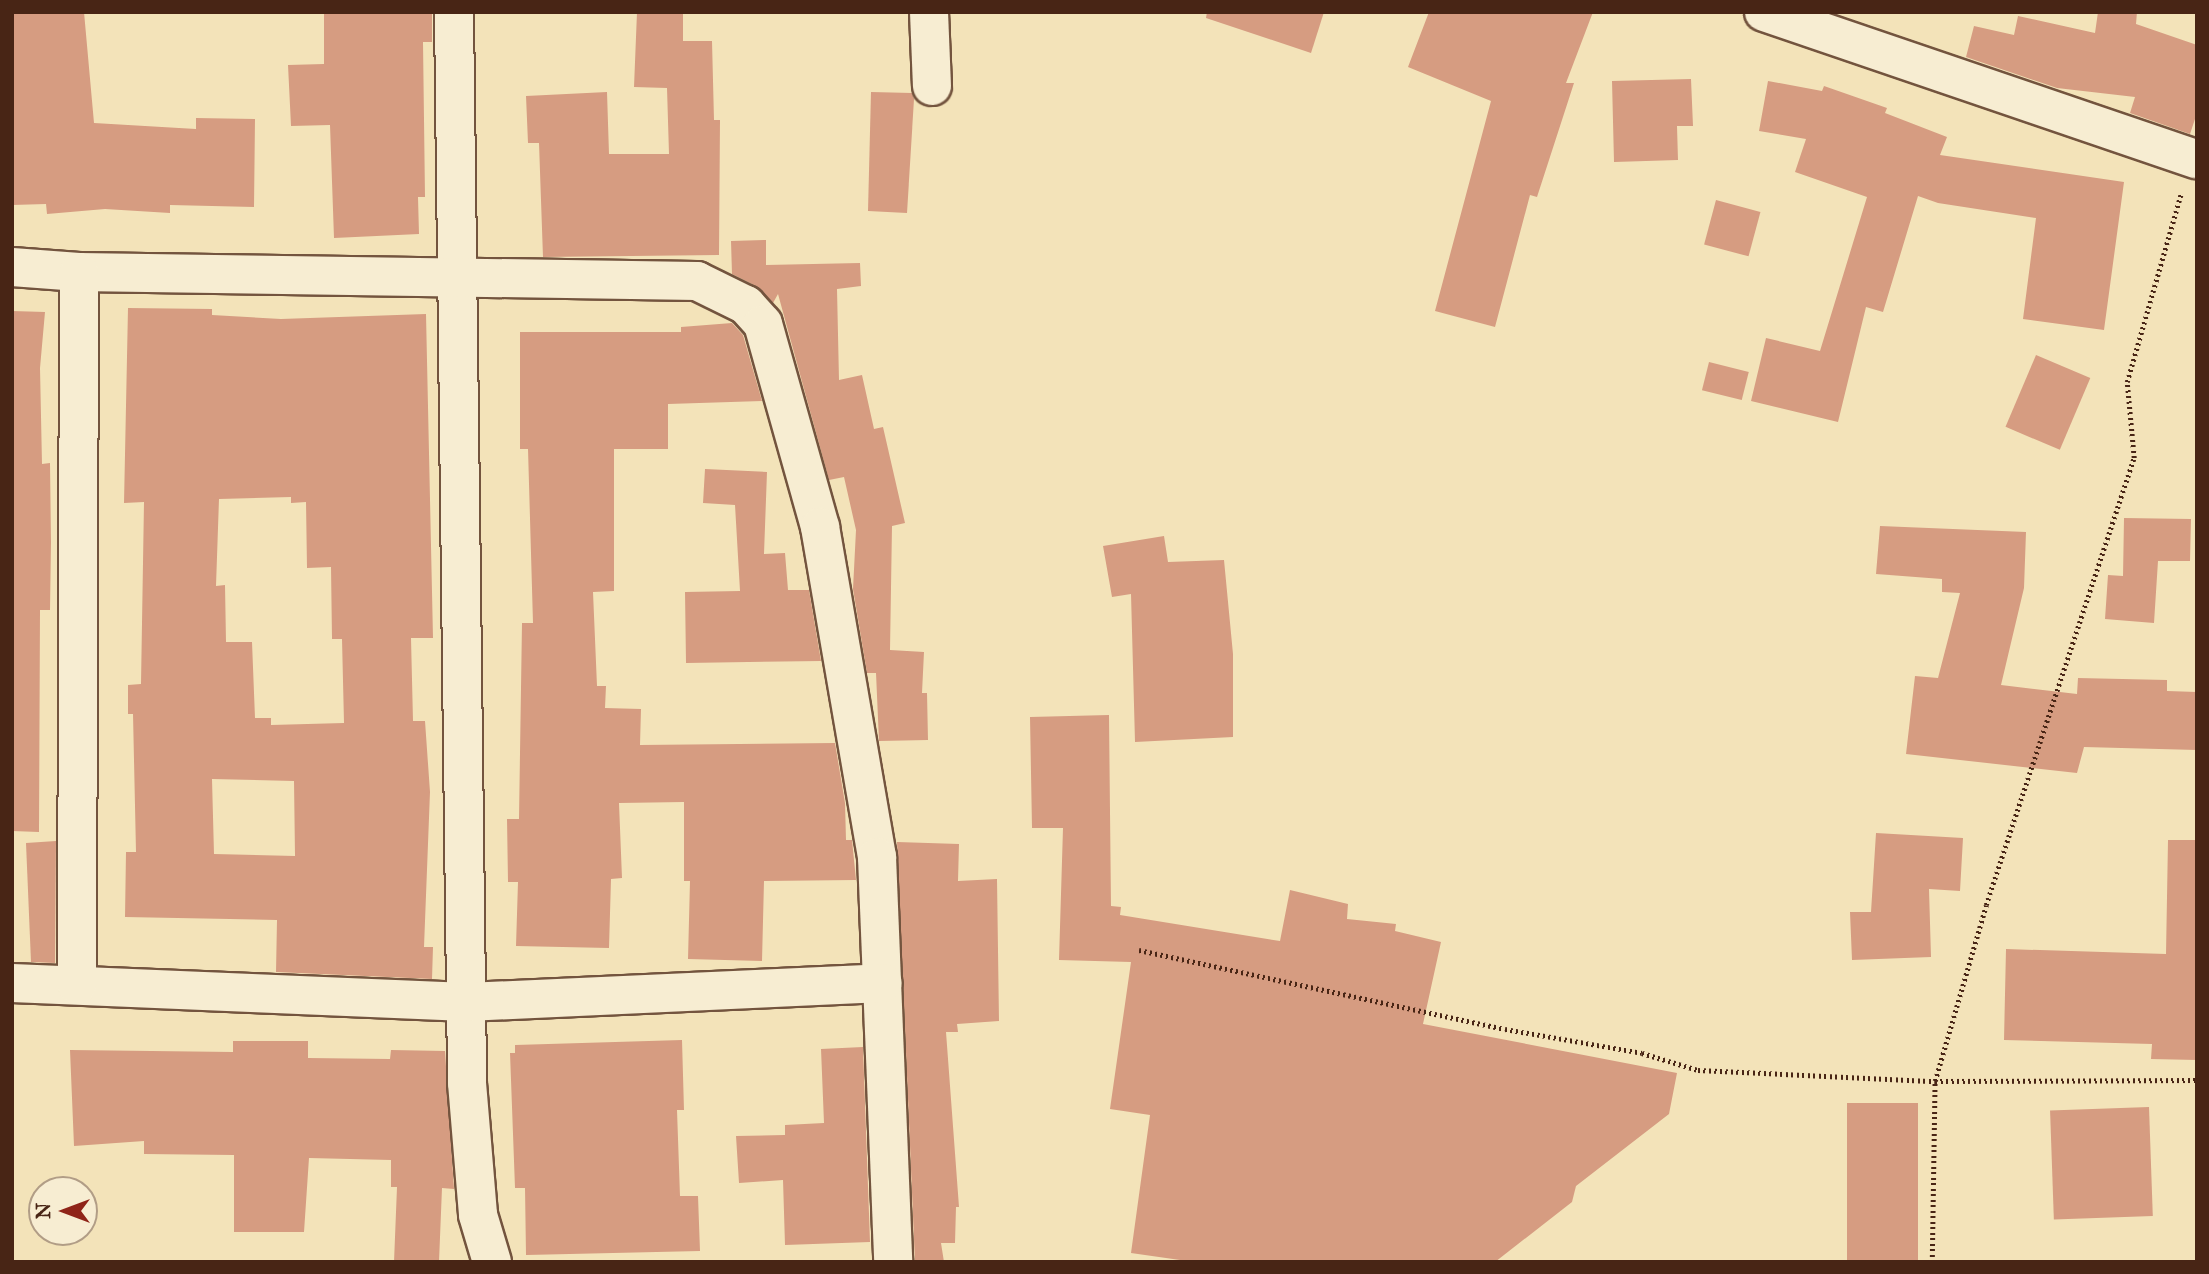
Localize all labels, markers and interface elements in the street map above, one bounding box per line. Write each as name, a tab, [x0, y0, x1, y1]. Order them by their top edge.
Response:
north arrow	[28, 1176, 98, 1246]
text: N	[32, 1203, 55, 1219]

